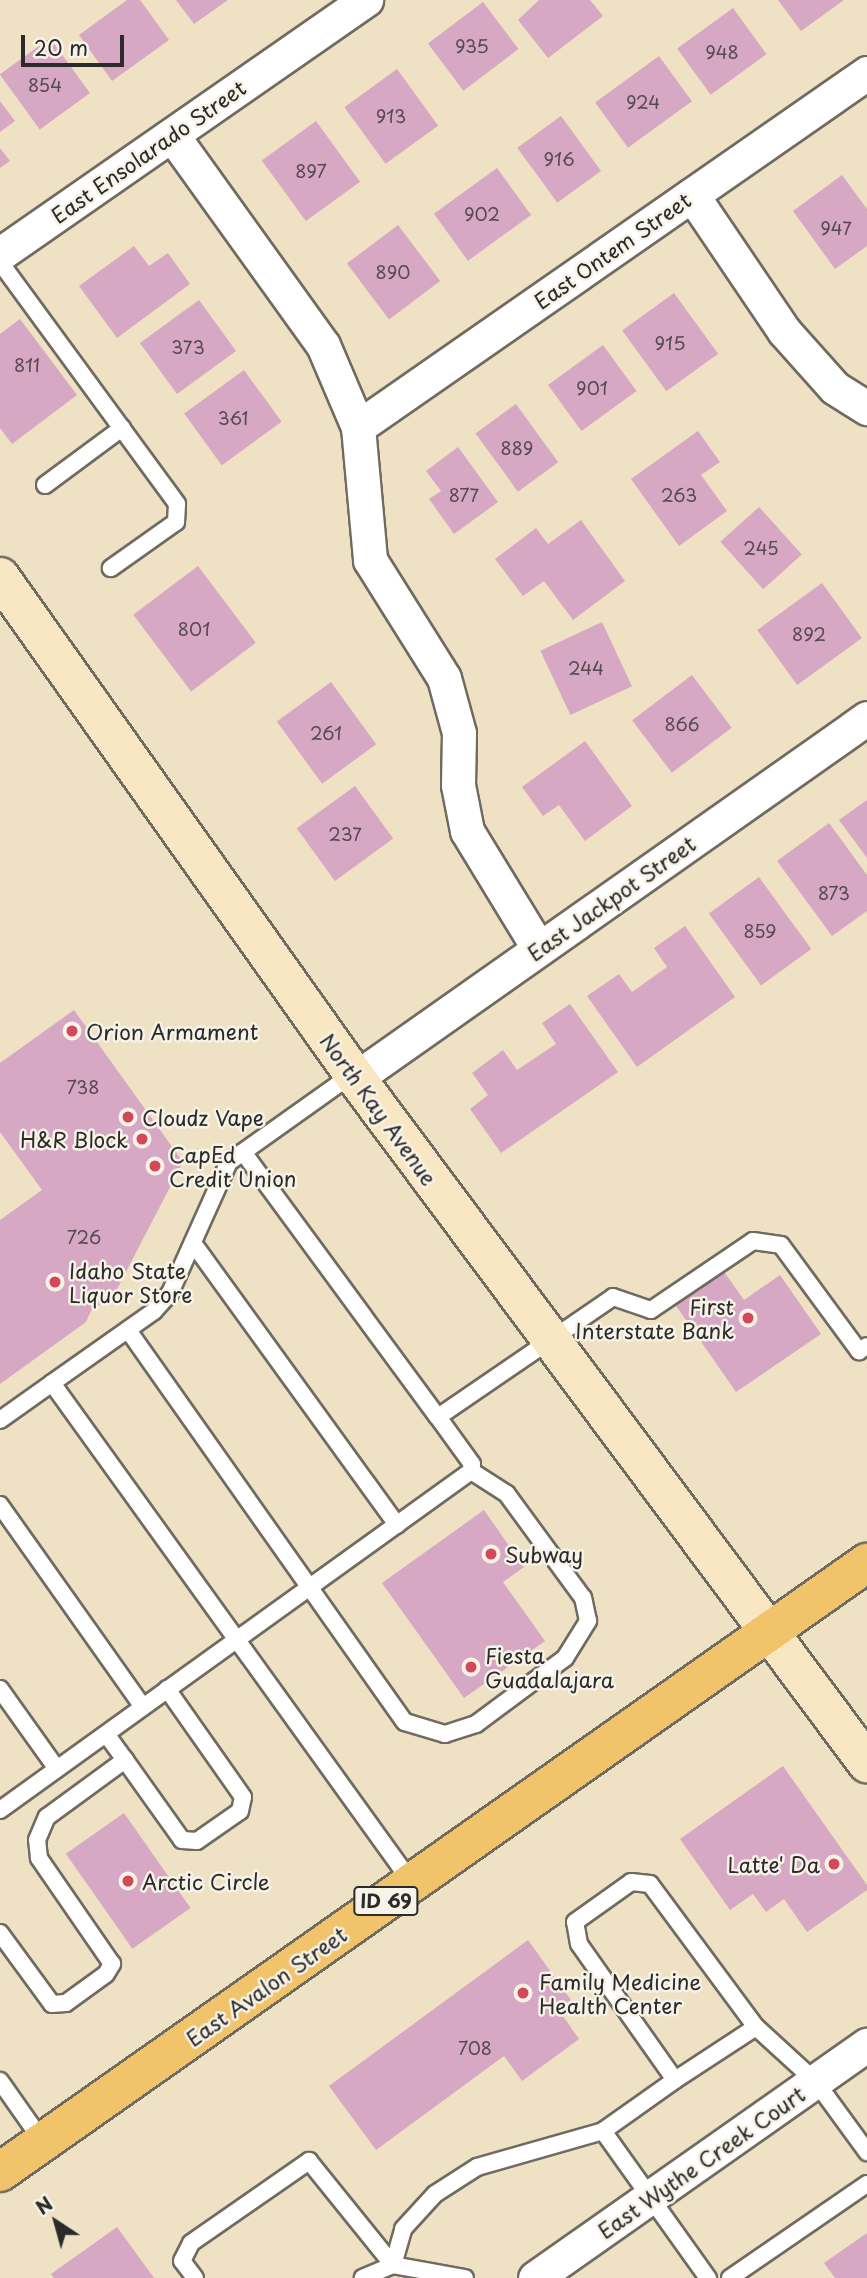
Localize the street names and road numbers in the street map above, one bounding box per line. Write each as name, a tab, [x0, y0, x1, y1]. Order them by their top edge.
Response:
street label: East Ensolarado Street	[46, 74, 250, 228]
street label: East Ontem Street	[528, 186, 696, 314]
street label: East Jackpot Street	[522, 831, 700, 965]
street label: North Kay Avenue	[315, 1028, 443, 1190]
road number: ID 69	[353, 1885, 419, 1916]
street label: East Avalon Street	[180, 1921, 352, 2051]
street label: East Wythe Creek Court	[592, 2081, 810, 2243]

